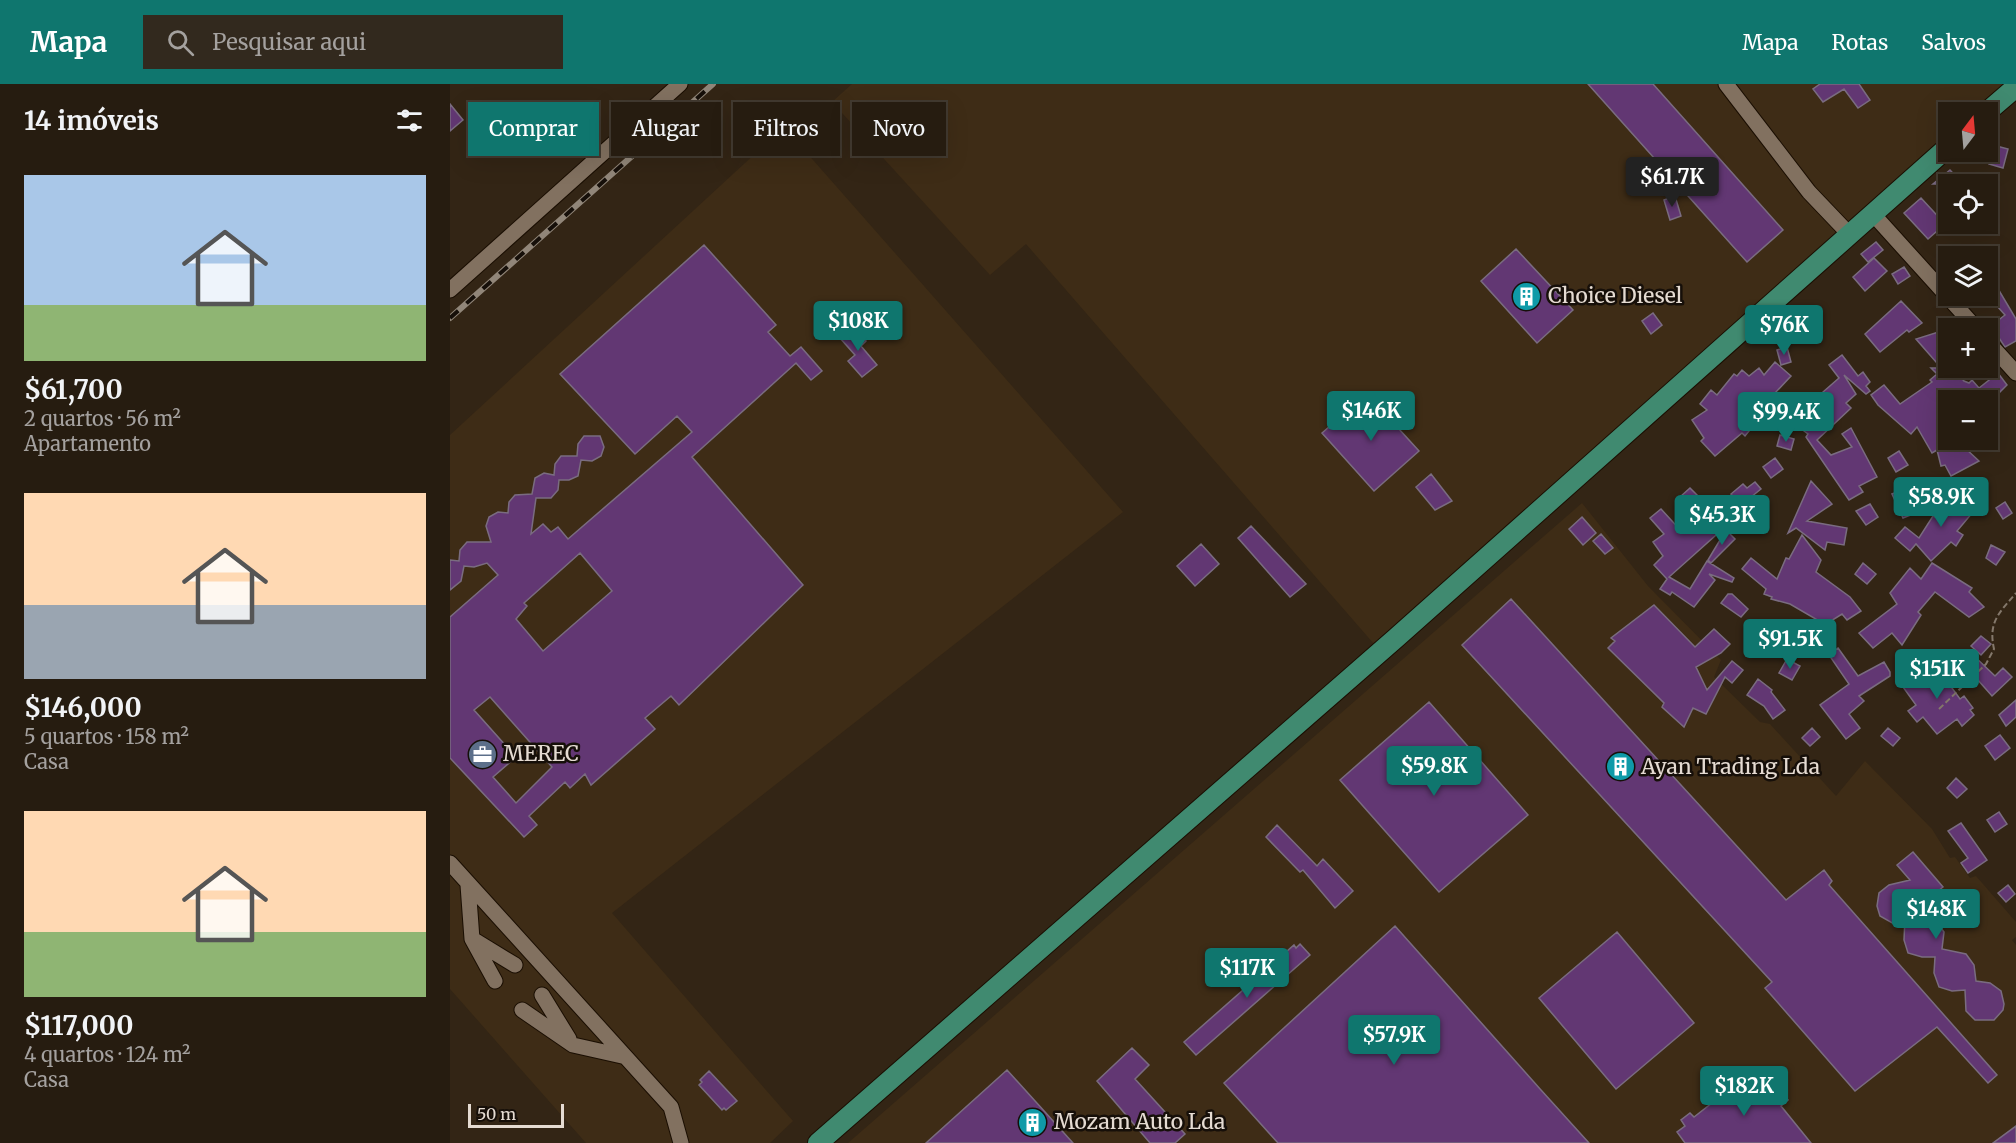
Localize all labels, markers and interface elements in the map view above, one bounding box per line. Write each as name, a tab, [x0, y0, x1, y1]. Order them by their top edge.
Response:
search box	[143, 15, 563, 69]
text: Mapa	[30, 24, 107, 60]
icon: search	[164, 26, 197, 59]
text: Pesquisar aqui	[212, 28, 366, 56]
text: Mapa	[1742, 29, 1799, 56]
text: Rotas	[1832, 29, 1888, 56]
text: Salvos	[1921, 29, 1986, 56]
chip: Comprar	[468, 102, 599, 156]
chip: Alugar	[611, 102, 721, 156]
chip: Filtros	[733, 102, 840, 156]
chip: Novo	[852, 102, 946, 156]
north arrow	[1938, 102, 1998, 162]
map controls	[1938, 102, 1998, 450]
text: 14 imóveis	[24, 104, 159, 137]
icon: filters	[393, 104, 426, 137]
pin: $61.7K	[1623, 157, 1721, 208]
text: $61.7K	[1640, 164, 1704, 189]
button: locate	[1938, 174, 1998, 234]
icon: home	[171, 214, 279, 322]
button: layers	[1938, 246, 1998, 306]
building icon: Choice Diesel	[1511, 280, 1543, 312]
place label: Choice Diesel	[1548, 282, 1683, 309]
pin: $108K	[816, 301, 900, 352]
pin: $76K	[1748, 305, 1820, 356]
text: $108K	[828, 308, 889, 333]
text: $76K	[1759, 312, 1809, 337]
button: +	[1938, 318, 1998, 378]
text: $61,700	[24, 373, 123, 406]
button: −	[1938, 390, 1998, 450]
pin: $146K	[1329, 391, 1413, 442]
pin: $99.4K	[1737, 392, 1835, 443]
text: $146K	[1341, 398, 1401, 423]
text: $99.4K	[1752, 399, 1820, 424]
text: 2 quartos · 56 m²	[24, 406, 181, 431]
text: Apartamento	[24, 431, 151, 456]
pin: $58.9K	[1892, 477, 1990, 528]
text: $58.9K	[1908, 484, 1974, 509]
pin: $45.3K	[1673, 495, 1771, 546]
text: $45.3K	[1689, 502, 1755, 527]
icon: home	[171, 532, 279, 640]
pin: $91.5K	[1741, 619, 1839, 670]
text: $91.5K	[1757, 626, 1823, 651]
pin: $151K	[1895, 649, 1979, 700]
text: $151K	[1909, 656, 1965, 681]
text: $146,000	[24, 691, 142, 724]
text: 5 quartos · 158 m²	[24, 724, 189, 749]
office icon: MEREC	[466, 738, 498, 770]
place label: MEREC	[503, 740, 579, 767]
pin: $59.8K	[1385, 746, 1483, 797]
text: Casa	[24, 749, 69, 774]
building icon: Ayan Trading Lda	[1604, 751, 1636, 783]
text: $59.8K	[1401, 753, 1467, 778]
place label: Ayan Trading Lda	[1640, 753, 1820, 780]
icon: home	[171, 850, 279, 958]
pin: $148K	[1894, 889, 1978, 940]
text: $148K	[1906, 896, 1966, 921]
pin: $117K	[1205, 948, 1289, 999]
text: $117K	[1219, 955, 1275, 980]
text: $117,000	[24, 1009, 133, 1042]
pin: $57.9K	[1345, 1015, 1443, 1066]
text: $57.9K	[1362, 1022, 1426, 1047]
text: 4 quartos · 124 m²	[24, 1042, 190, 1067]
pin: $182K	[1702, 1066, 1786, 1117]
text: Casa	[24, 1067, 69, 1092]
text: $182K	[1714, 1073, 1774, 1098]
scale bar	[468, 1101, 564, 1128]
text: 50 m	[477, 1104, 516, 1124]
building icon: Mozam Auto Lda	[1017, 1106, 1049, 1138]
place label: Mozam Auto Lda	[1054, 1108, 1225, 1135]

